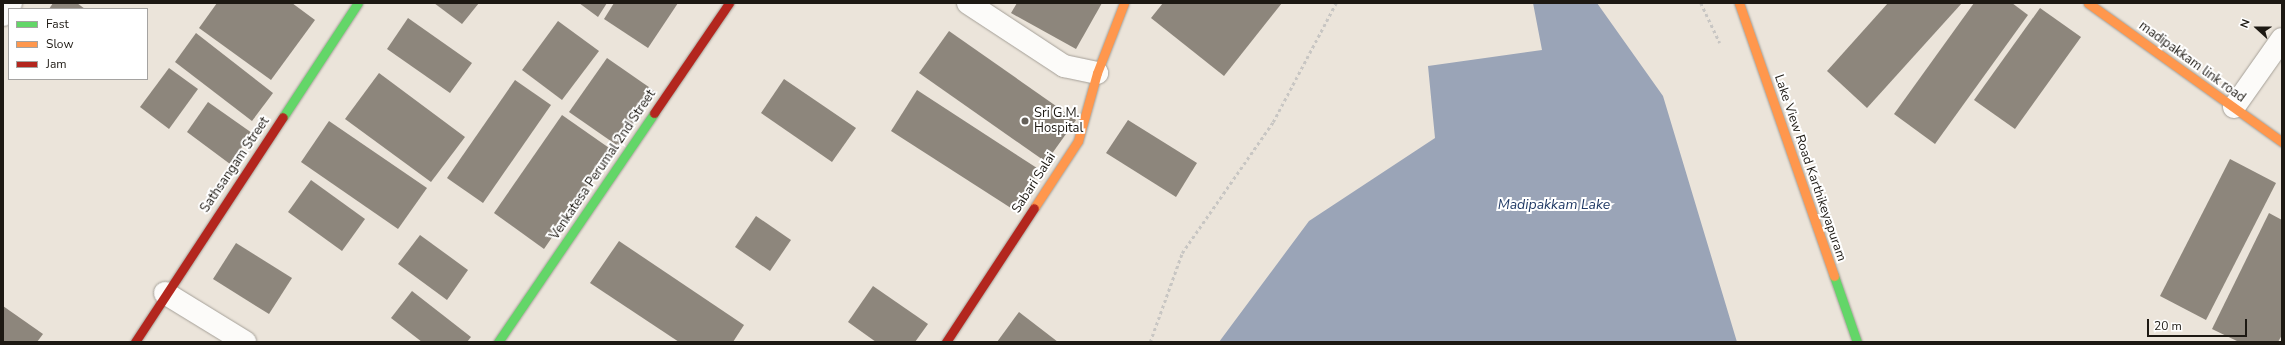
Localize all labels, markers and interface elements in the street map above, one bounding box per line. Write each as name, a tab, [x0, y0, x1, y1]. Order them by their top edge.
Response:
legend	[8, 8, 148, 80]
north arrow	[2237, 8, 2277, 48]
text: Fast	[46, 16, 69, 32]
text: N	[2237, 17, 2254, 30]
street label: madipakkam link road	[2136, 18, 2248, 106]
text: Slow	[46, 36, 74, 52]
text: Jam	[46, 56, 67, 72]
street label: Lake View Road Karthikeyapuram	[1771, 73, 1849, 263]
street label: Venkatesa Perumal 2nd Street	[547, 87, 659, 243]
place label: Sri G.M. Hospital	[1034, 106, 1083, 137]
street label: Sathsangam Street	[197, 114, 273, 216]
marker: Sri G.M. Hospital	[1019, 115, 1031, 127]
street label: Sabari Salai	[1009, 150, 1059, 216]
water label: Madipakkam Lake	[1498, 197, 1610, 213]
scale bar	[2149, 311, 2249, 337]
text: 20 m	[2154, 318, 2182, 334]

